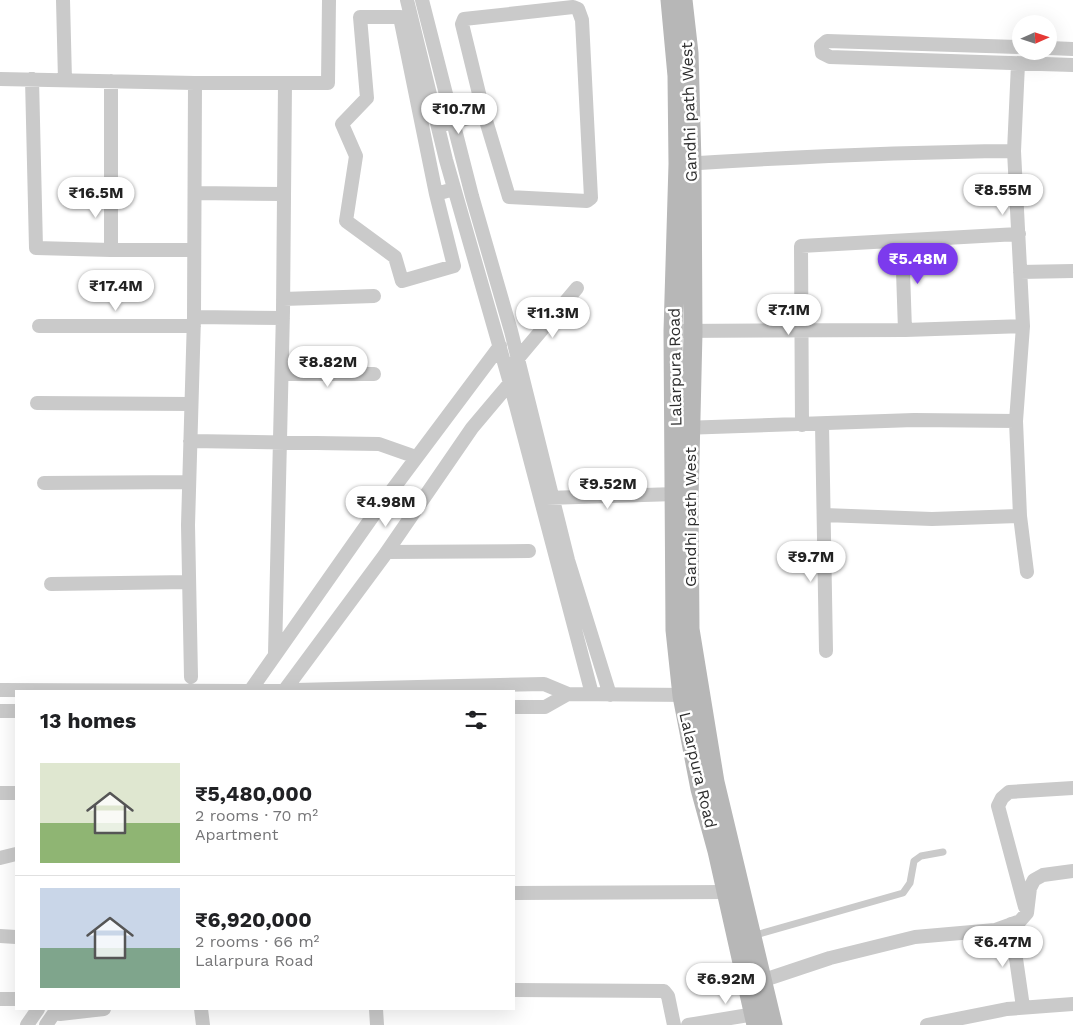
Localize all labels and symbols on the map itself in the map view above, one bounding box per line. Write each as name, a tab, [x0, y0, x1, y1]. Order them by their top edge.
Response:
north arrow	[1012, 15, 1058, 60]
street label: Gandhi path West	[677, 41, 701, 182]
pin: ₹10.7M	[418, 92, 500, 135]
pin: ₹8.55M	[962, 174, 1044, 216]
pin: ₹16.5M	[55, 176, 137, 219]
pin: ₹5.48M	[877, 242, 959, 285]
pin: ₹17.4M	[75, 270, 157, 312]
pin: ₹7.1M	[754, 294, 824, 336]
pin: ₹11.3M	[512, 296, 594, 339]
street label: Lalarpura Road	[664, 308, 686, 426]
pin: ₹8.82M	[287, 346, 369, 388]
street label: Gandhi path West	[681, 447, 700, 587]
pin: ₹9.52M	[567, 468, 649, 510]
pin: ₹4.98M	[345, 486, 427, 528]
pin: ₹9.7M	[776, 540, 846, 583]
street label: Lalarpura Road	[675, 710, 721, 830]
pin: ₹6.47M	[962, 926, 1044, 968]
pin: ₹6.92M	[685, 962, 767, 1005]

